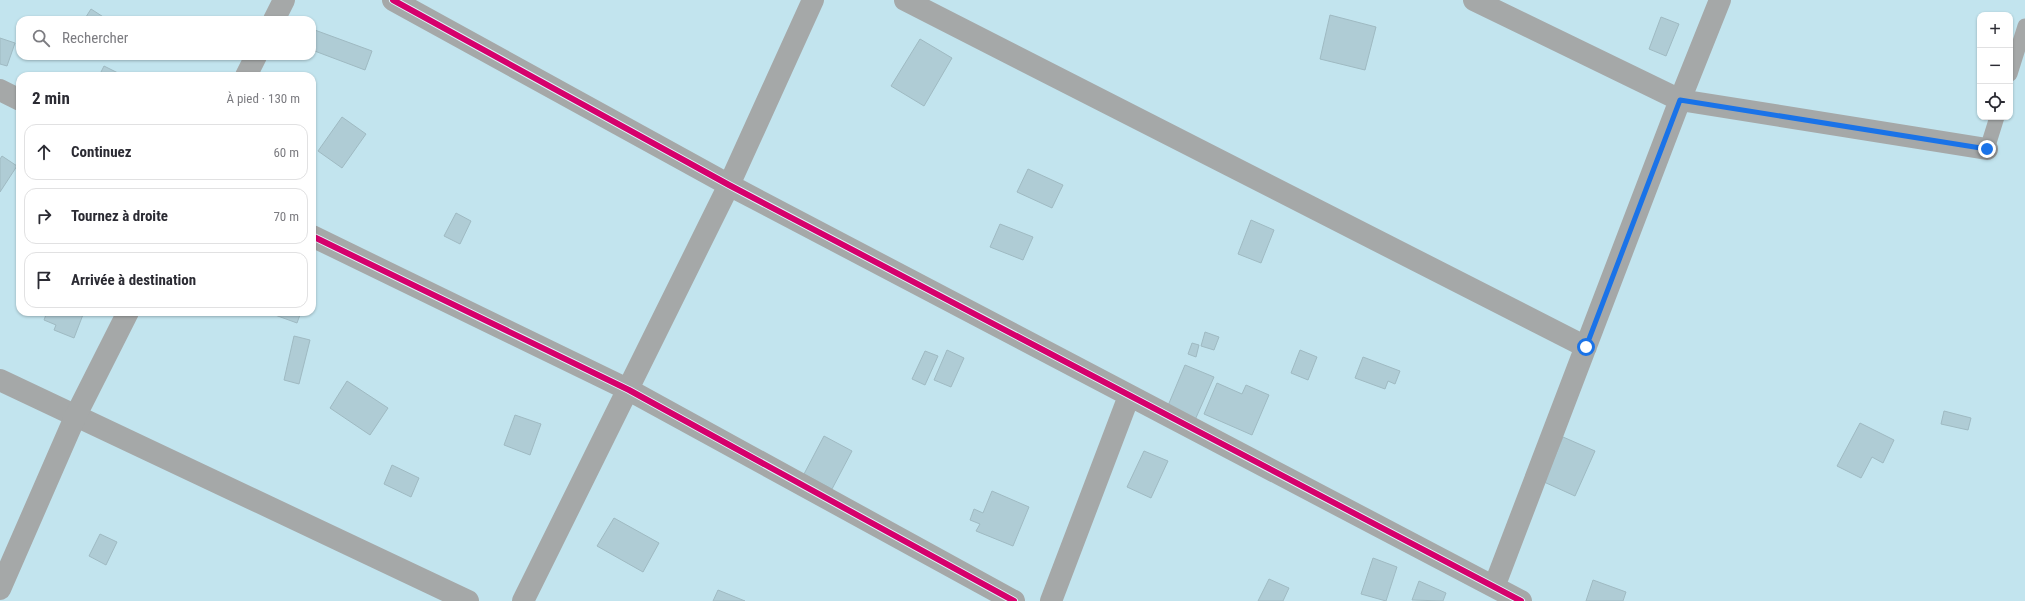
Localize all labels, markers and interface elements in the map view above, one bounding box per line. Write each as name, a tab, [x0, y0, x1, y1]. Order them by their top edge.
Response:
map controls	[1977, 12, 2013, 120]
button: +	[1977, 12, 2013, 48]
search box	[16, 16, 316, 60]
icon: search	[30, 27, 52, 49]
text: Rechercher	[62, 29, 128, 47]
button: −	[1977, 48, 2013, 84]
button: locate	[1977, 84, 2013, 120]
text: 2 min	[32, 88, 70, 108]
text: À pied · 130 m	[226, 91, 300, 106]
route end	[1978, 140, 1996, 158]
icon: ahead	[33, 141, 55, 163]
text: Continuez	[71, 143, 132, 161]
text: 60 m	[273, 145, 299, 160]
icon: right	[33, 205, 55, 227]
text: Tournez à droite	[71, 207, 168, 225]
text: 70 m	[273, 209, 299, 224]
icon: arrive	[33, 269, 55, 291]
text: Arrivée à destination	[71, 271, 196, 289]
route start	[1577, 338, 1595, 356]

